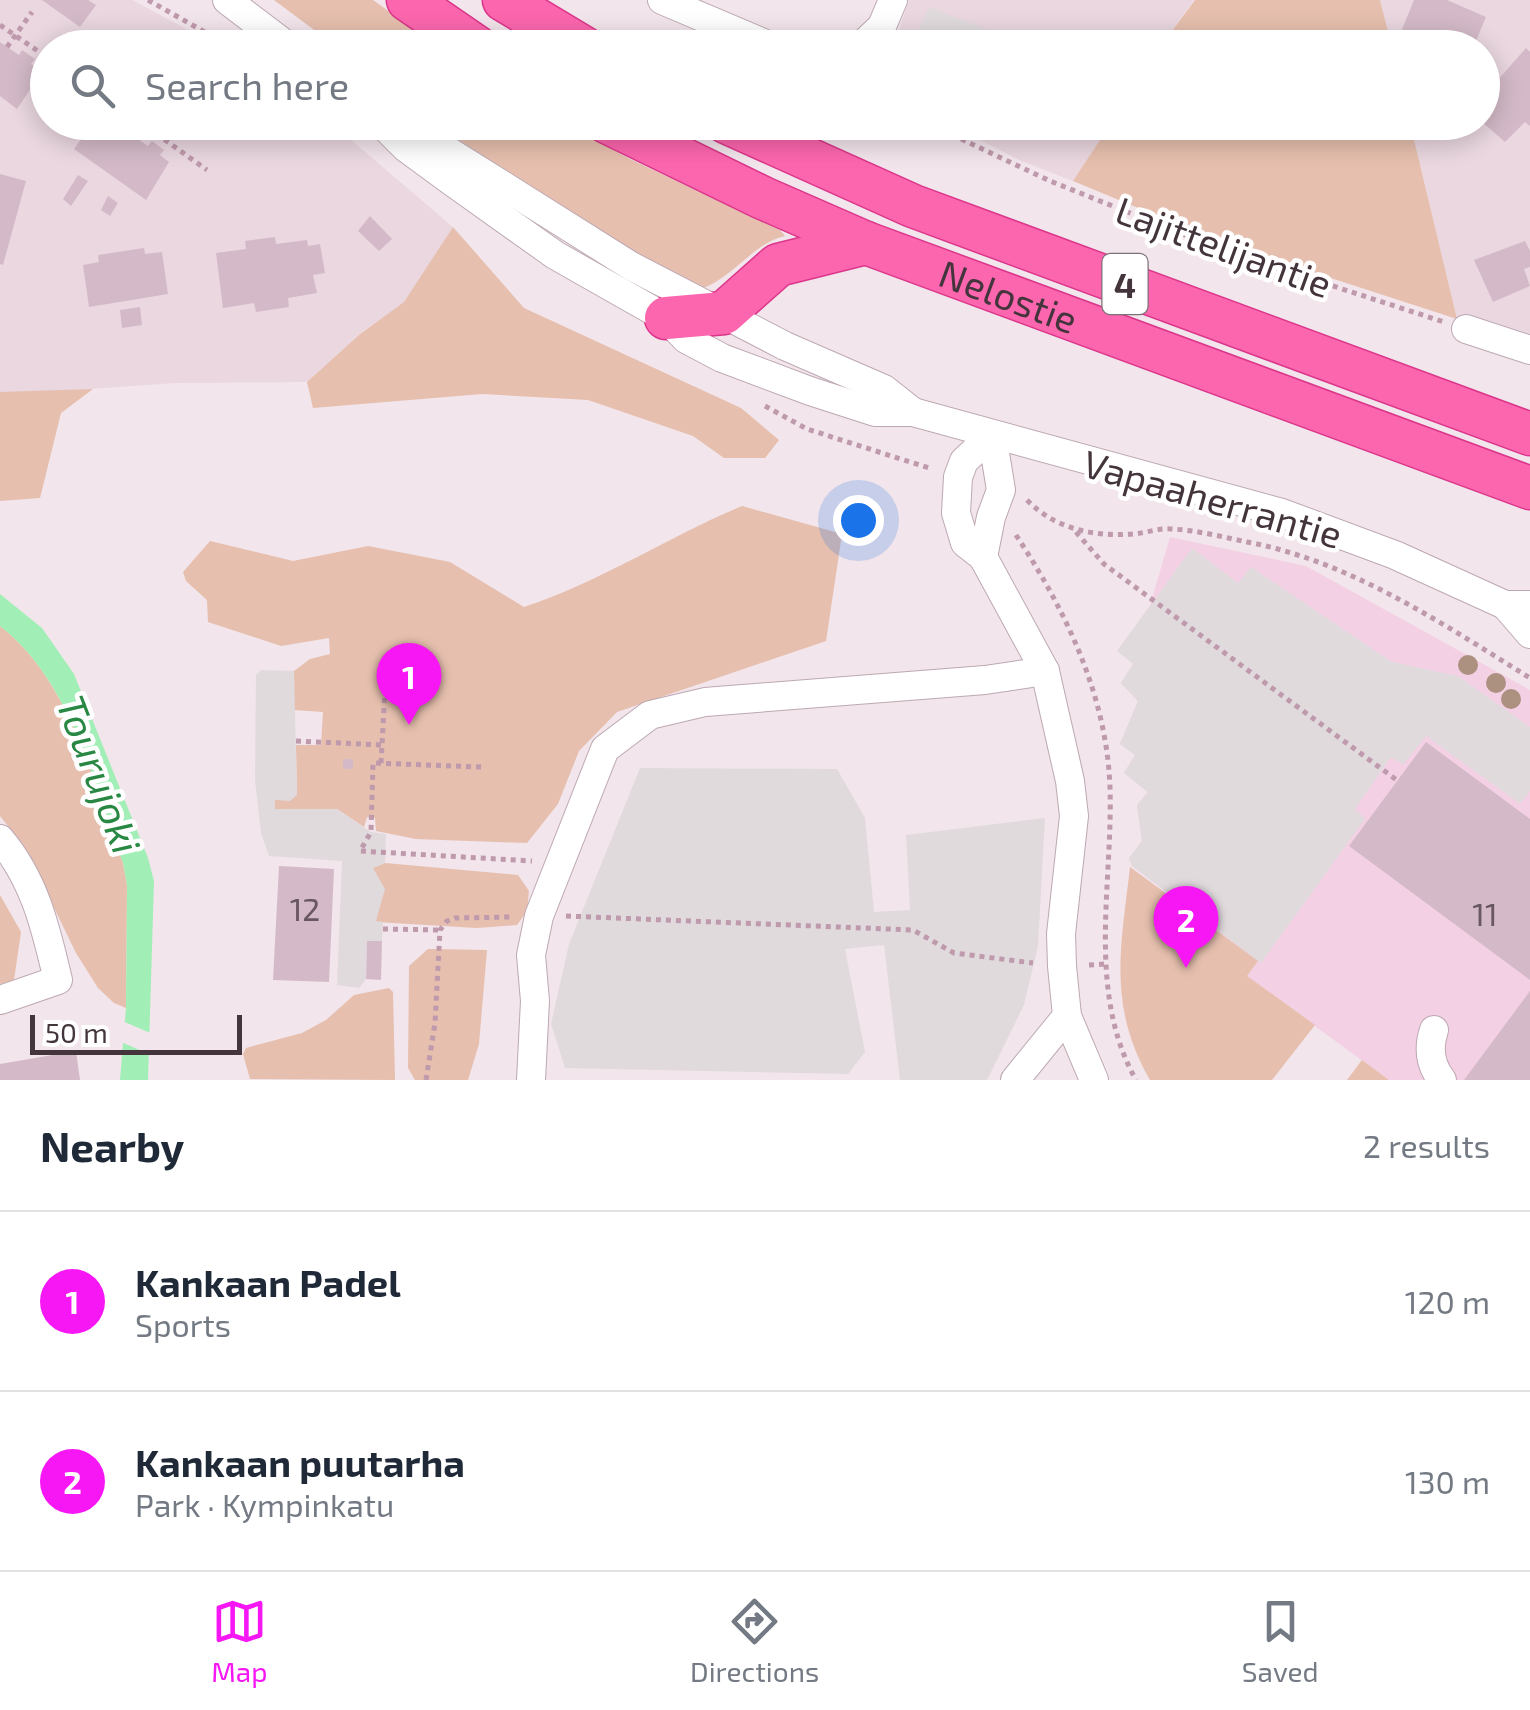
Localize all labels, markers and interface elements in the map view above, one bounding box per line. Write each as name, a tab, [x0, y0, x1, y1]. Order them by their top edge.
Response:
search box	[30, 30, 1500, 140]
icon: search	[65, 58, 120, 113]
text: Search here	[145, 62, 349, 108]
street label: Lajittelijantie	[1110, 186, 1338, 306]
street label: Nelostie	[933, 249, 1084, 342]
road number: 4	[1102, 254, 1148, 314]
street label: Vapaaherrantie	[1078, 439, 1348, 557]
your location	[833, 495, 884, 546]
pin: 1	[376, 642, 442, 725]
water label: Tourujoki	[48, 688, 152, 860]
pin: 2	[1154, 886, 1218, 968]
house number: 12	[290, 889, 320, 927]
house number: 11	[1472, 894, 1498, 932]
scale bar	[30, 1010, 242, 1054]
text: 50 m	[45, 1015, 108, 1049]
text: Nearby	[40, 1120, 184, 1170]
text: 2 results	[1363, 1126, 1490, 1164]
text: Kankaan Padel	[135, 1259, 401, 1305]
text: 1	[66, 1282, 79, 1320]
text: 120 m	[1405, 1282, 1490, 1320]
text: Sports	[135, 1305, 231, 1343]
text: Kankaan puutarha	[135, 1439, 465, 1485]
text: 2	[63, 1462, 82, 1500]
text: 130 m	[1405, 1462, 1490, 1500]
text: Park · Kympinkatu	[135, 1485, 394, 1523]
tab: Map	[211, 1594, 267, 1688]
tab: Directions	[690, 1594, 819, 1688]
tab: Saved	[1242, 1594, 1319, 1688]

